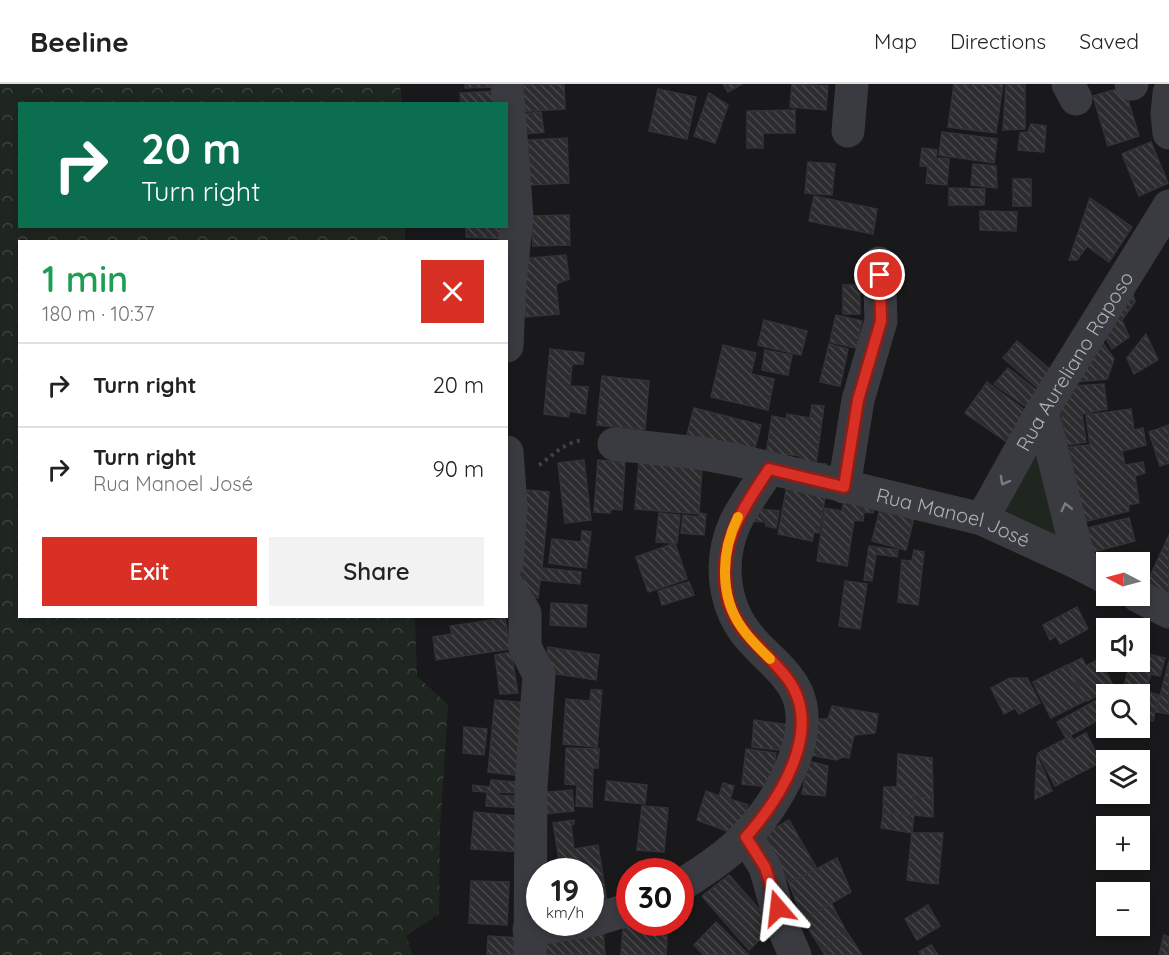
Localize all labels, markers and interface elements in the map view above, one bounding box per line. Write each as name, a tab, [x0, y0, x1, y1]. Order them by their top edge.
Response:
text: Beeline	[30, 24, 129, 59]
text: Map	[874, 28, 917, 54]
text: Directions	[950, 28, 1046, 54]
text: Saved	[1079, 28, 1139, 54]
text: 20 m	[141, 122, 241, 175]
icon: right	[42, 126, 120, 204]
text: Turn right	[141, 174, 260, 208]
pin	[854, 249, 905, 300]
text: 1 min	[42, 256, 128, 301]
icon: arrive	[863, 258, 896, 291]
button: close	[421, 260, 484, 323]
street label: Rua Aureliano Raposo	[1010, 266, 1138, 455]
text: 180 m · 10:37	[42, 301, 154, 326]
icon: right	[42, 369, 75, 402]
text: Turn right	[93, 371, 197, 399]
text: 20 m	[433, 371, 484, 399]
text: Turn right	[93, 443, 197, 471]
icon: right	[42, 453, 75, 486]
text: 90 m	[433, 455, 484, 483]
text: Rua Manoel José	[93, 471, 253, 496]
one-way arrow	[999, 475, 1011, 485]
street label: Rua Manoel José	[874, 482, 1034, 552]
one-way arrow	[1061, 502, 1074, 512]
button: Exit	[42, 537, 257, 606]
button: Share	[269, 537, 484, 606]
north arrow	[1096, 552, 1150, 606]
map controls	[1096, 552, 1150, 936]
button: sound	[1096, 618, 1150, 672]
button: search	[1096, 684, 1150, 738]
button: layers	[1096, 750, 1150, 804]
button: +	[1096, 816, 1150, 870]
speed limit sign: 30	[616, 858, 694, 936]
text: 19	[551, 871, 579, 909]
position arrow	[746, 876, 810, 940]
button: −	[1096, 882, 1150, 936]
text: km/h	[546, 903, 584, 922]

